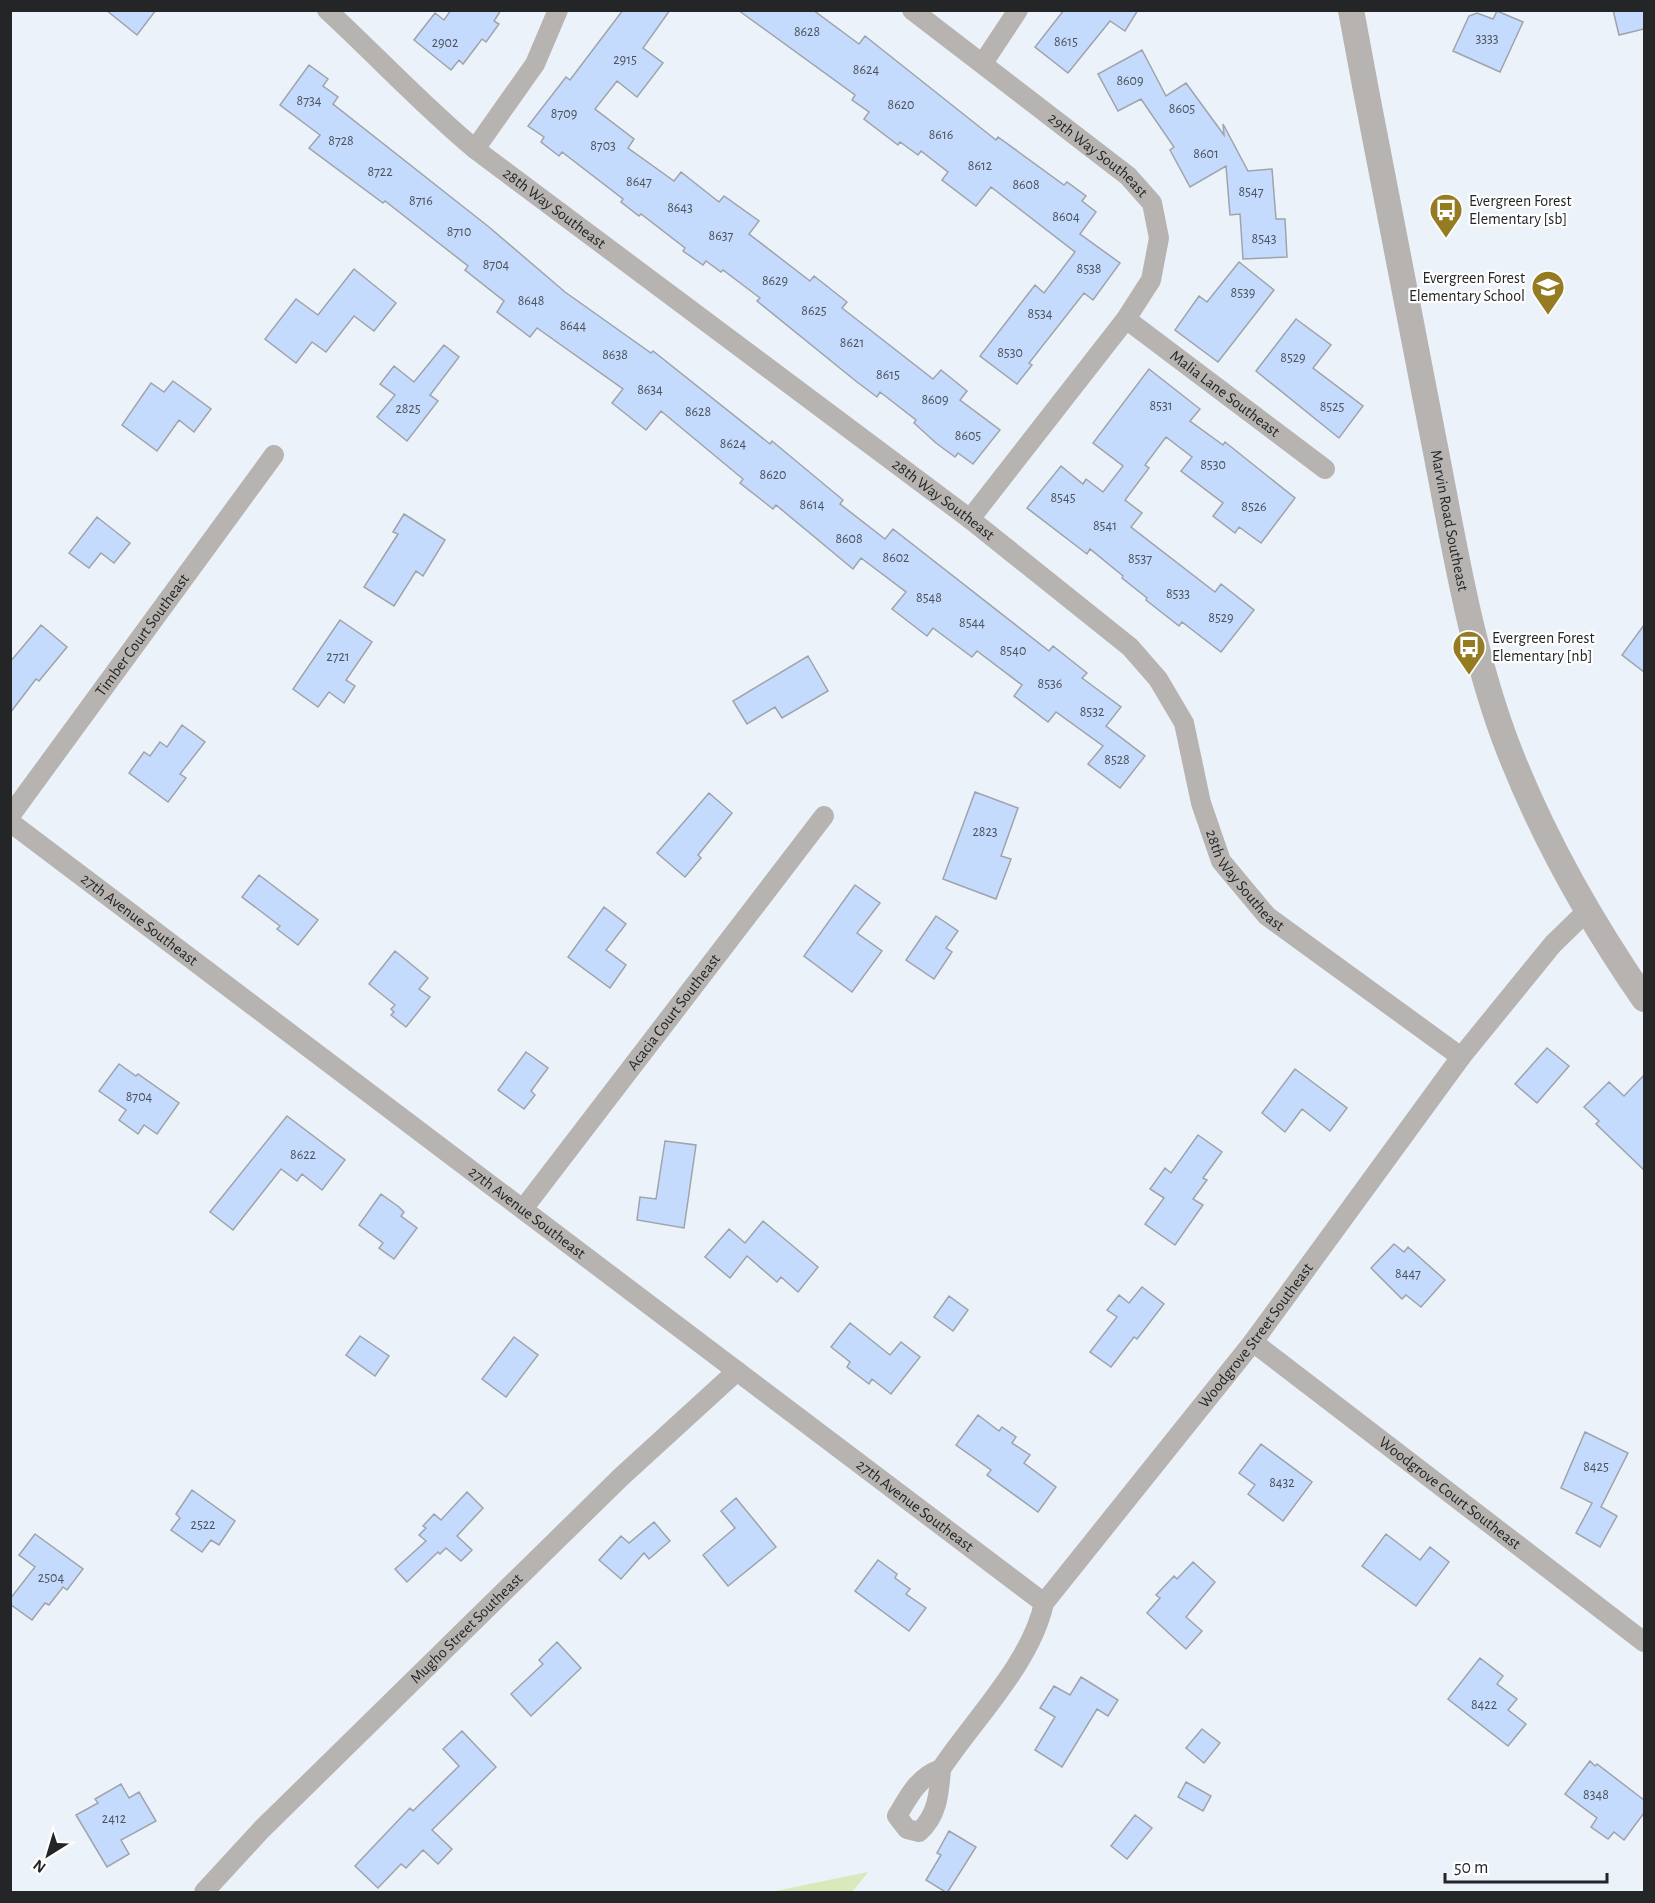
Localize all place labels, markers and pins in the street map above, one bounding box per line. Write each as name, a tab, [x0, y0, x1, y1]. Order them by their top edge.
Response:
bus stop icon: Evergreen Forest Elementary [sb]	[1428, 192, 1464, 239]
place label: Evergreen Forest Elementary [sb]	[1469, 193, 1572, 228]
school or university icon: Evergreen Forest Elementary School	[1530, 269, 1566, 316]
place label: Evergreen Forest Elementary School	[1409, 270, 1525, 305]
bus stop icon: Evergreen Forest Elementary [nb]	[1451, 629, 1487, 676]
place label: Evergreen Forest Elementary [nb]	[1492, 630, 1595, 665]

